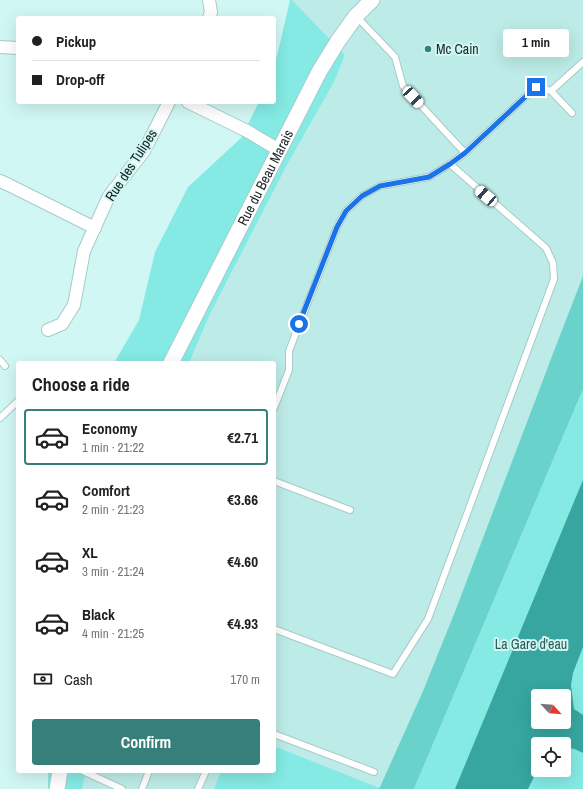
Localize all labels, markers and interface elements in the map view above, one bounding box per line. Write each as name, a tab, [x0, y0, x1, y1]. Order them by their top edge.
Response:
callout: 1 min	[503, 29, 569, 57]
text: Pickup	[56, 31, 96, 52]
text: 1 min	[522, 34, 550, 51]
place label: Mc Cain	[436, 40, 479, 58]
marker: Mc Cain	[423, 44, 433, 54]
text: Drop-off	[56, 69, 105, 90]
route end	[527, 78, 545, 96]
car	[400, 84, 426, 110]
street label: Rue des Tulipes	[101, 125, 161, 204]
street label: Rue du Beau Marais	[233, 126, 297, 229]
car	[473, 184, 499, 208]
route start	[290, 315, 308, 333]
text: Choose a ride	[32, 372, 130, 397]
text: Economy	[82, 418, 137, 439]
icon: car	[34, 419, 70, 455]
text: €2.71	[227, 427, 258, 448]
text: 1 min · 21:22	[82, 439, 144, 456]
text: Comfort	[82, 480, 130, 501]
icon: car	[34, 481, 70, 517]
text: €3.66	[227, 489, 258, 510]
text: 2 min · 21:23	[82, 501, 144, 518]
text: XL	[82, 542, 98, 563]
icon: car	[34, 543, 70, 579]
text: €4.60	[227, 551, 258, 572]
text: 3 min · 21:24	[82, 563, 144, 580]
text: Black	[82, 604, 115, 625]
icon: car	[34, 605, 70, 641]
text: €4.93	[227, 613, 258, 634]
text: 4 min · 21:25	[82, 625, 144, 642]
park label: La Gare d'eau	[495, 635, 567, 653]
icon: cash	[32, 668, 54, 690]
text: Cash	[64, 669, 93, 690]
text: 170 m	[230, 671, 260, 688]
north arrow	[531, 689, 571, 729]
map controls	[531, 689, 571, 777]
button: Confirm	[32, 719, 260, 765]
button: locate	[531, 737, 571, 777]

